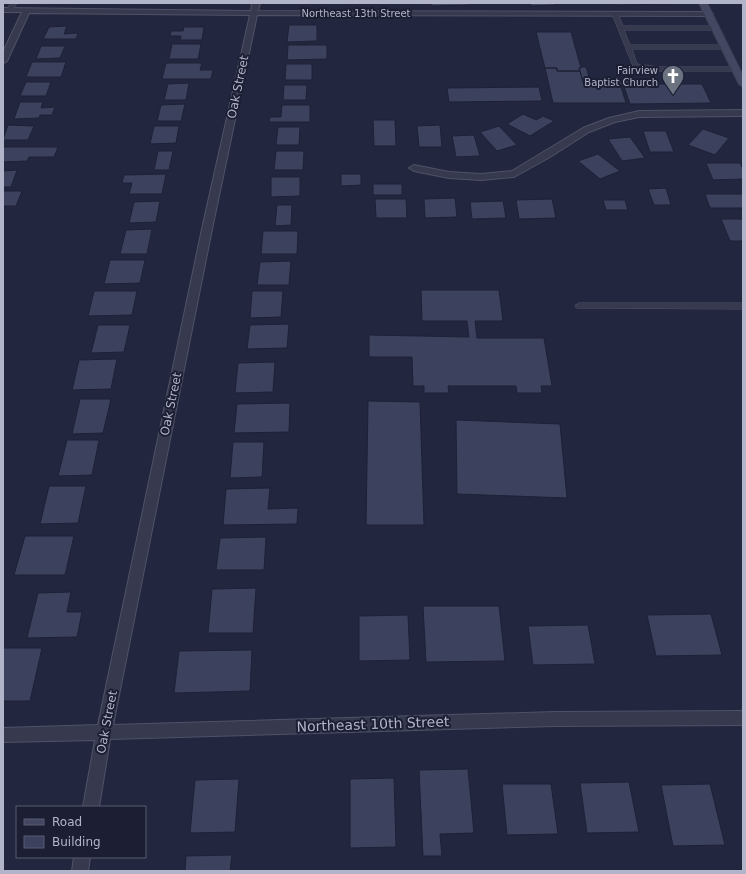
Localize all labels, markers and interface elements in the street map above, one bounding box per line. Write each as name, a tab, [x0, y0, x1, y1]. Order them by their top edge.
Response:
street label: Northeast 13th Street	[301, 8, 411, 19]
street label: Oak Street	[224, 54, 252, 120]
church icon: Fairview Baptist Church	[660, 63, 686, 96]
place label: Fairview Baptist Church	[584, 65, 658, 88]
street label: Oak Street	[157, 371, 185, 437]
street label: Oak Street	[94, 689, 120, 755]
street label: Northeast 10th Street	[296, 713, 450, 735]
legend	[16, 806, 146, 858]
text: Road	[52, 815, 82, 829]
text: Building	[52, 835, 101, 849]

